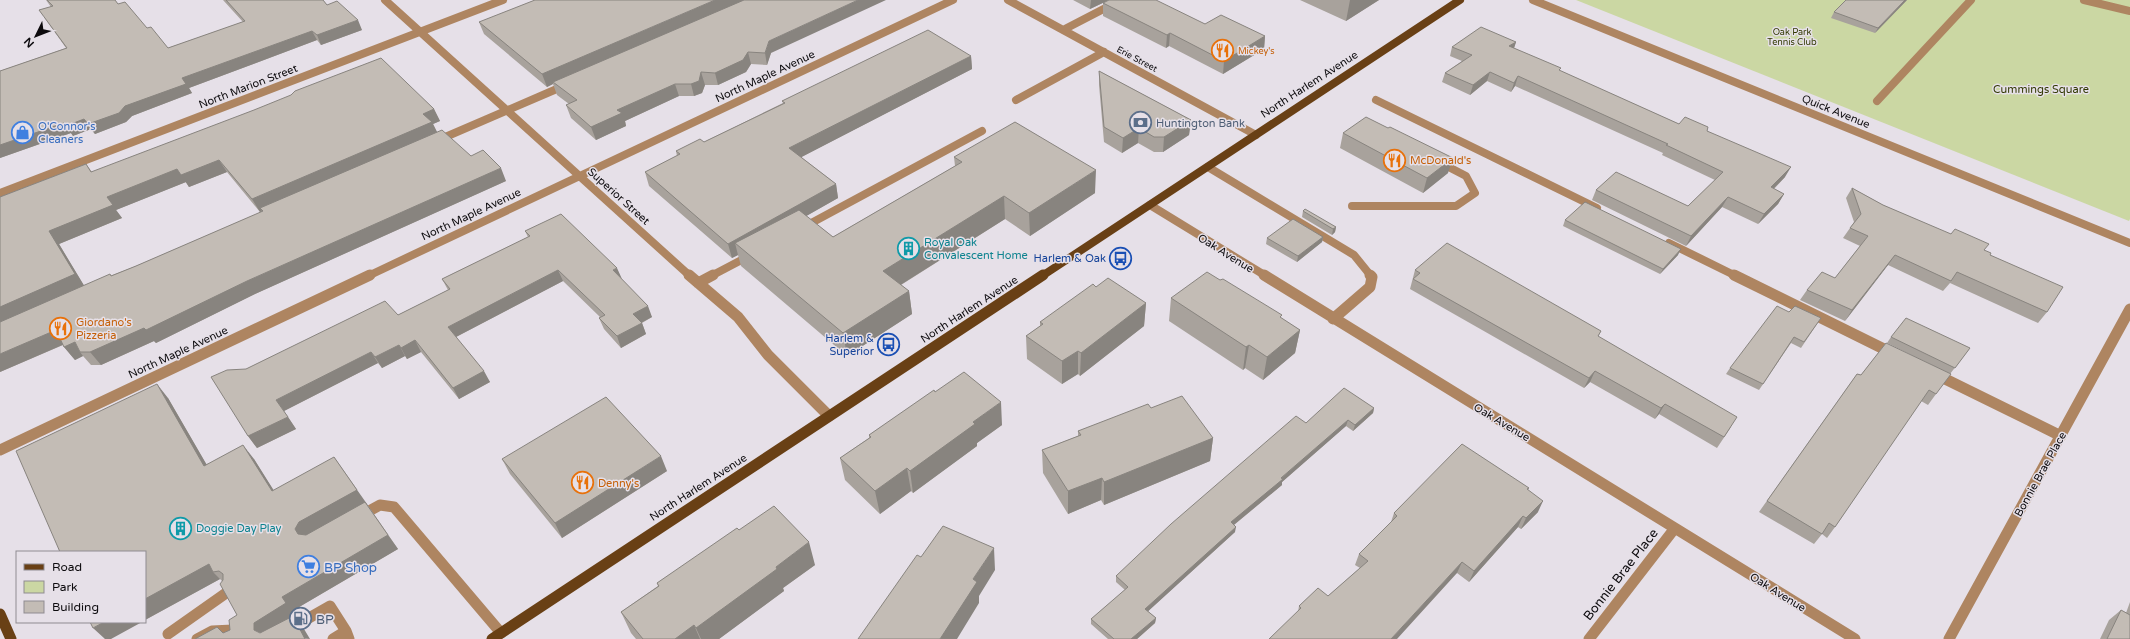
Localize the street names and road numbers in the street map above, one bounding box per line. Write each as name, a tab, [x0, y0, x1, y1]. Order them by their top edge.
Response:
street label: Erie Street	[1115, 44, 1159, 75]
street label: North Maple Avenue	[713, 48, 817, 105]
street label: North Harlem Avenue	[1258, 48, 1360, 121]
street label: North Marion Street	[197, 62, 299, 111]
street label: Quick Avenue	[1800, 92, 1872, 131]
street label: Superior Street	[585, 165, 652, 228]
street label: North Maple Avenue	[419, 186, 523, 243]
street label: Oak Avenue	[1195, 231, 1256, 276]
street label: North Harlem Avenue	[918, 273, 1020, 346]
street label: North Maple Avenue	[126, 324, 230, 381]
street label: Oak Avenue	[1471, 401, 1532, 444]
street label: Bonnie Brae Place	[2012, 430, 2069, 519]
street label: North Harlem Avenue	[647, 451, 749, 524]
street label: Bonnie Brae Place	[1580, 526, 1662, 624]
street label: Oak Avenue	[1747, 570, 1808, 615]

